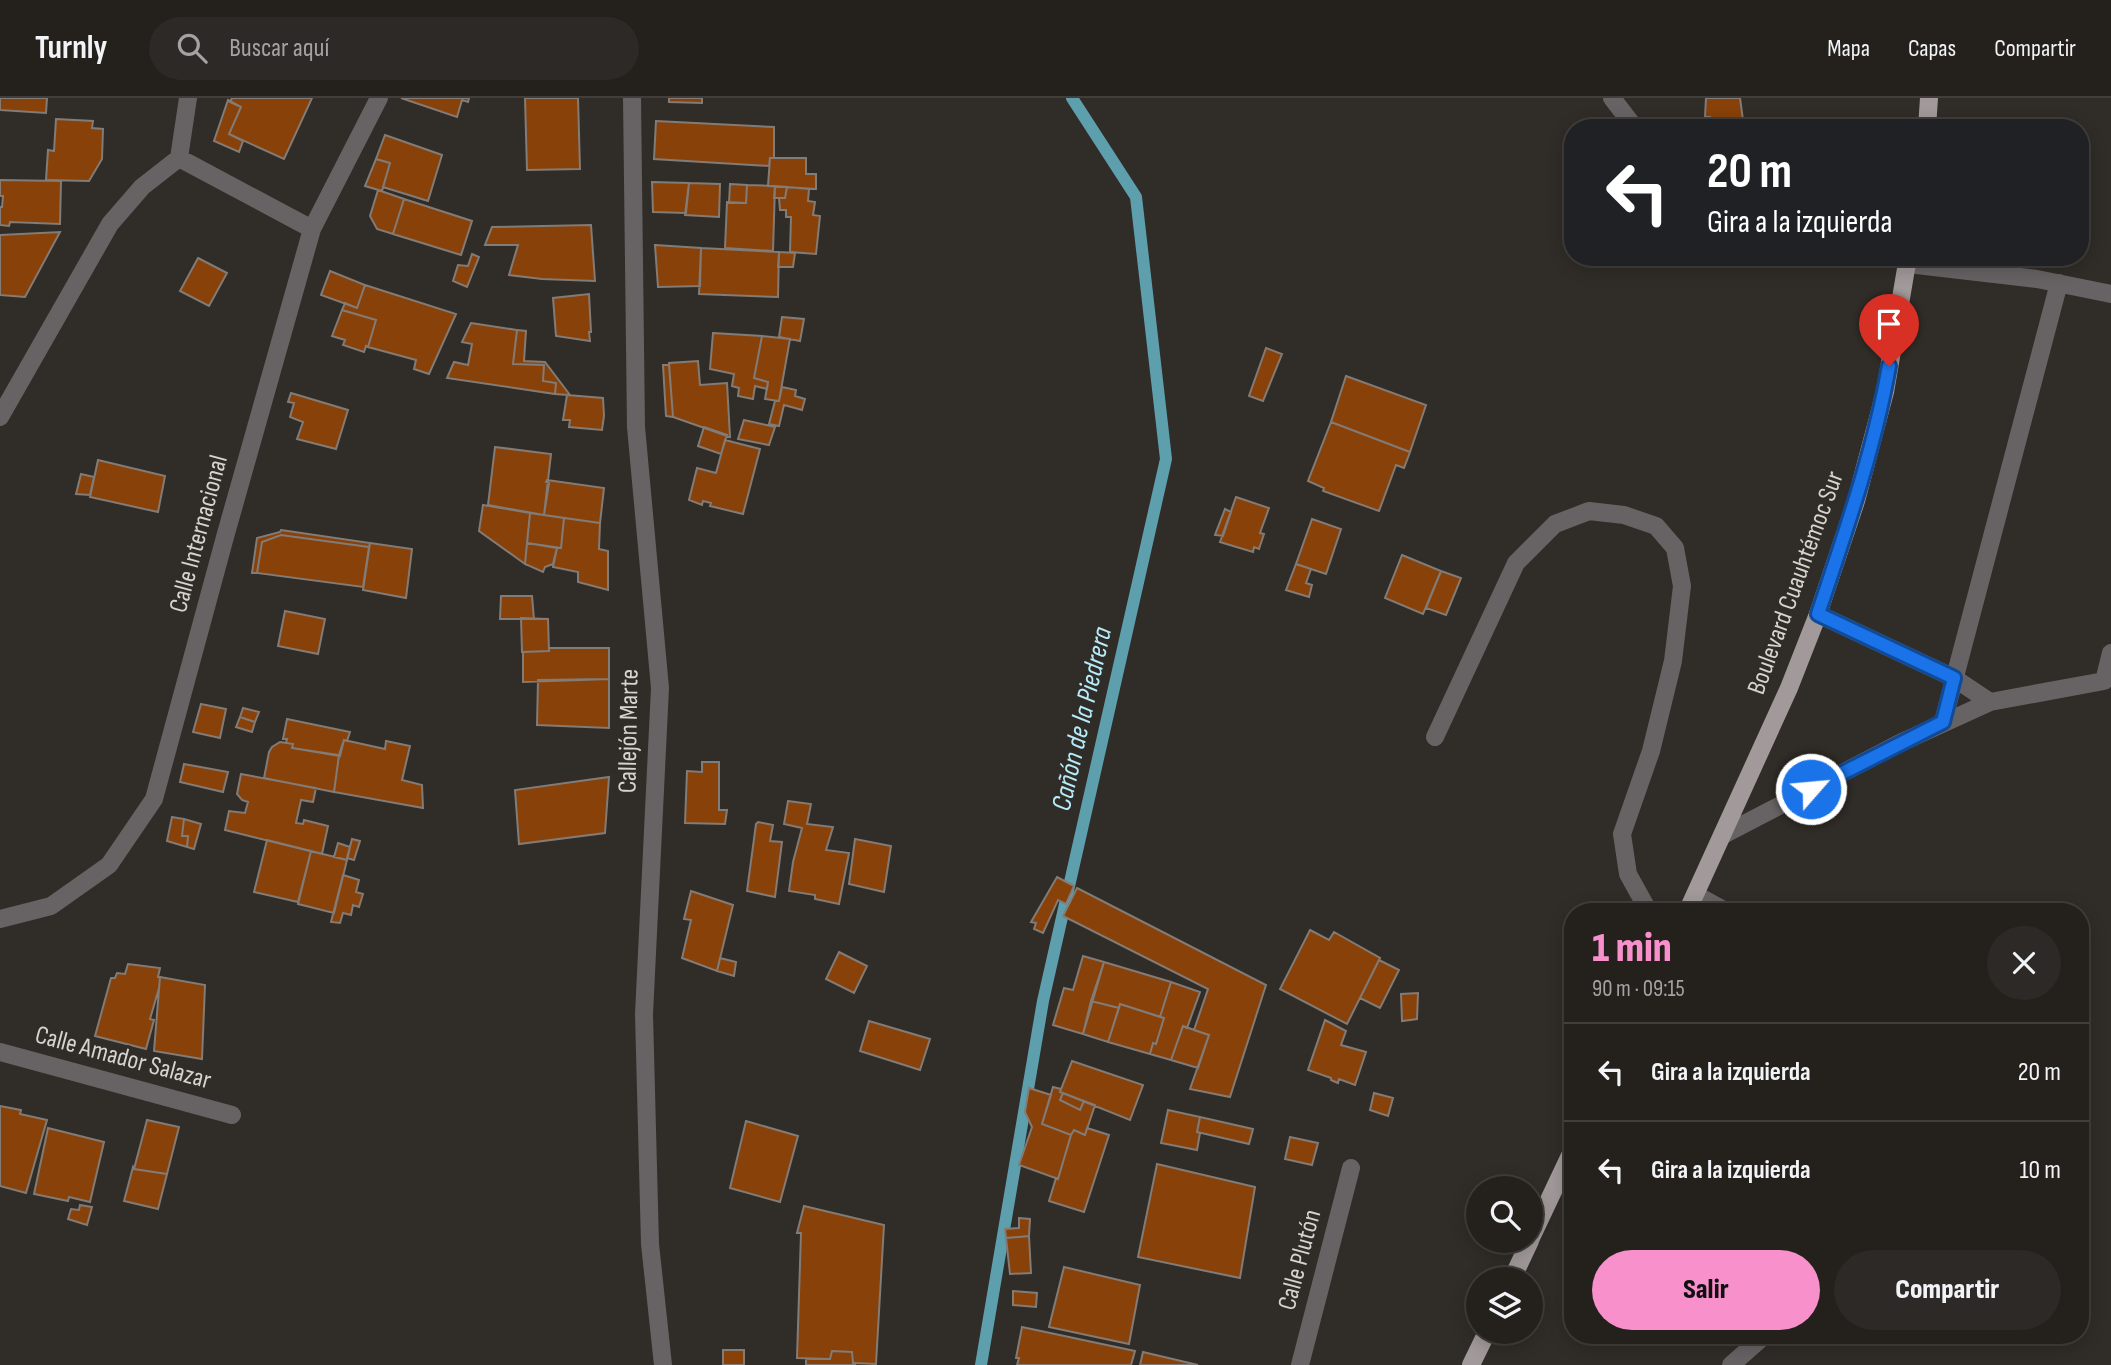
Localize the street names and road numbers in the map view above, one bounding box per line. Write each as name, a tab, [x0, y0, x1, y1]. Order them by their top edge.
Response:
street label: Calle Internacional	[163, 452, 235, 616]
street label: Boulevard Cuauhtémoc Sur	[1741, 467, 1851, 699]
street label: Callejón Marte	[612, 669, 646, 793]
street label: Calle Amador Salazar	[32, 1020, 215, 1097]
street label: Calle Plutón	[1272, 1206, 1328, 1314]

